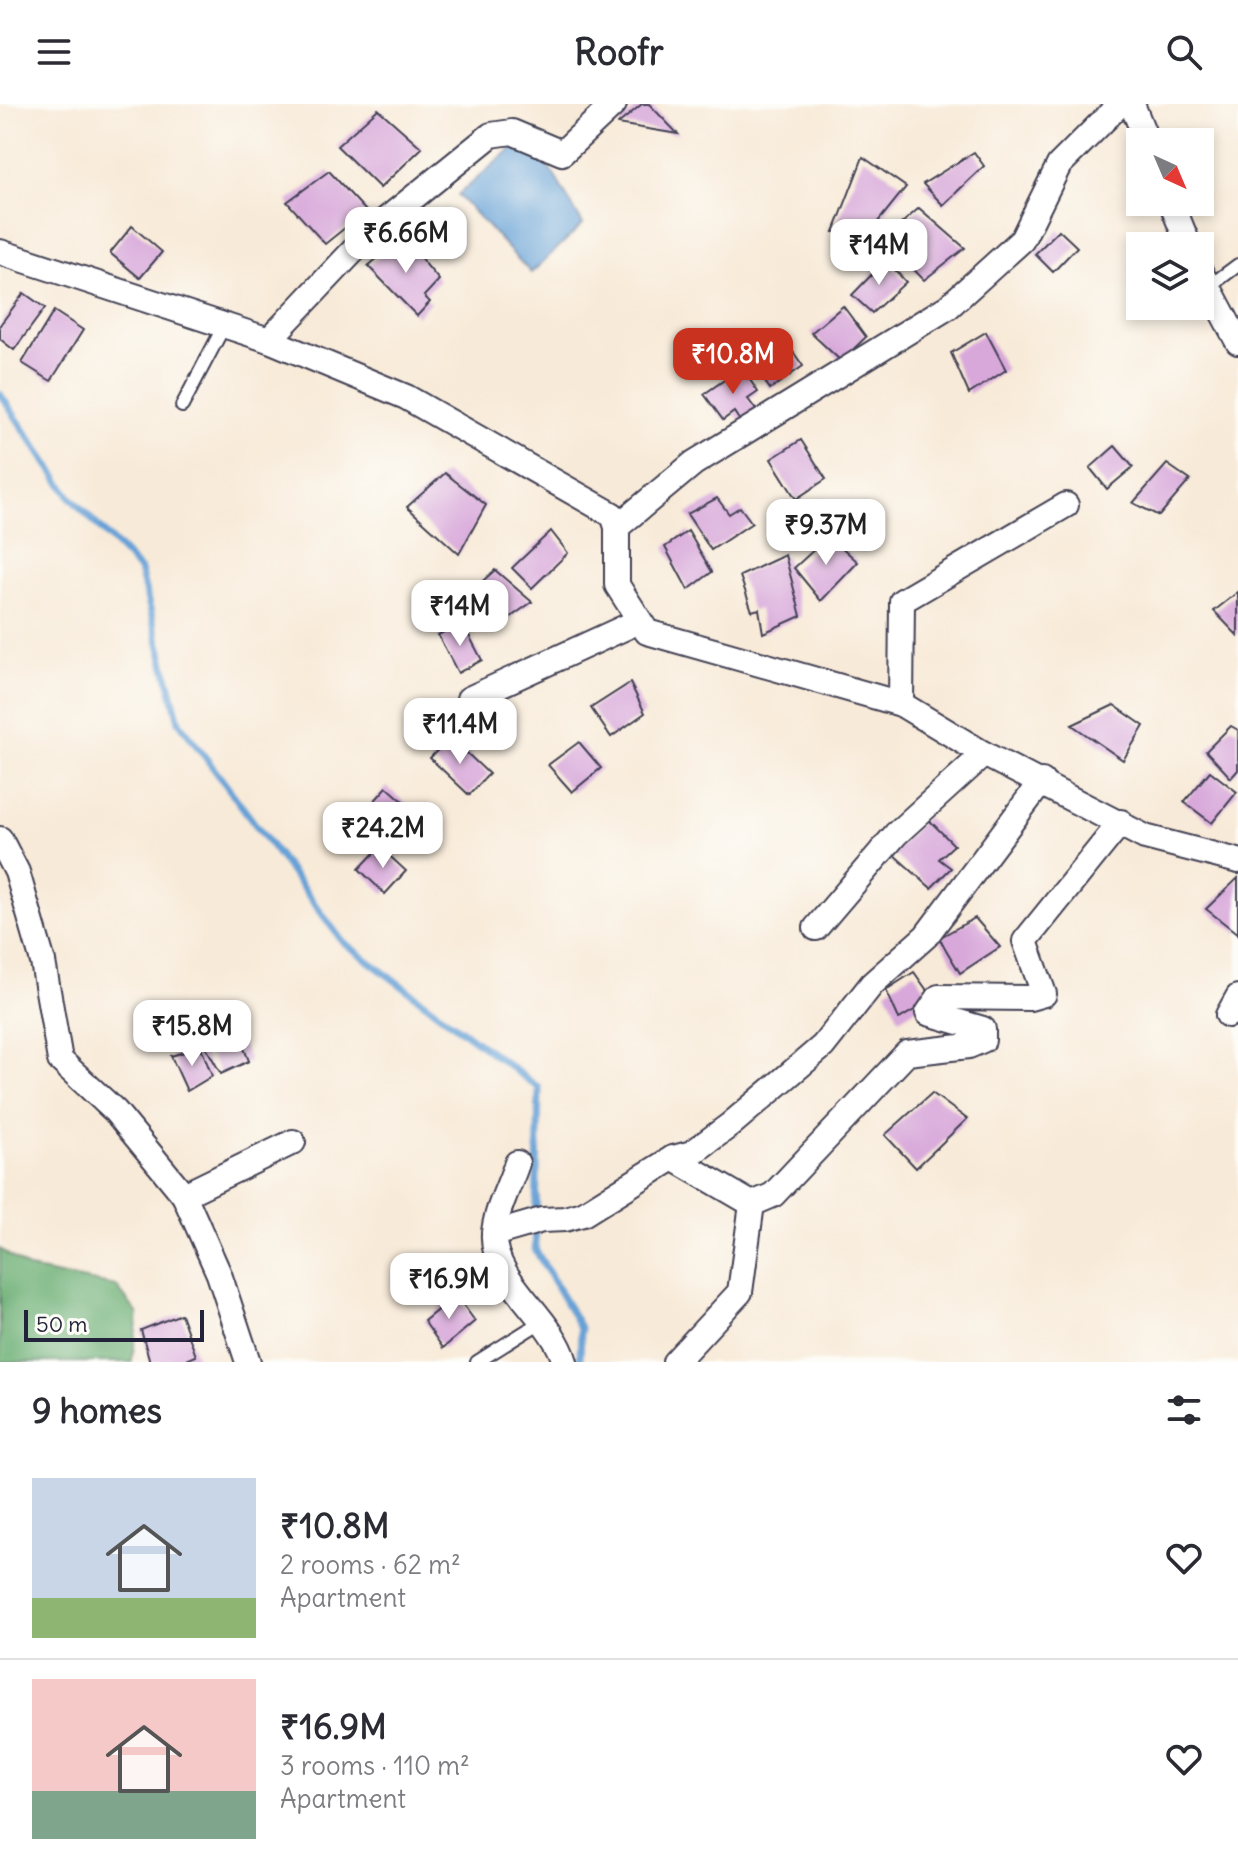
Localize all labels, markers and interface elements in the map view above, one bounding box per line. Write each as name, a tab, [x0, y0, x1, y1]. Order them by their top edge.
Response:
icon: menu	[32, 30, 76, 74]
text: Roofr	[574, 30, 664, 75]
icon: search	[1162, 30, 1206, 74]
north arrow	[1126, 128, 1214, 216]
map controls	[1126, 128, 1214, 320]
pin: ₹6.66M	[341, 207, 471, 275]
text: ₹6.66M	[363, 216, 449, 249]
pin: ₹14M	[832, 219, 926, 287]
text: ₹14M	[848, 228, 910, 261]
button: layers	[1126, 232, 1214, 320]
pin: ₹10.8M	[668, 328, 798, 396]
text: ₹10.8M	[691, 337, 775, 370]
pin: ₹9.37M	[761, 499, 891, 567]
text: ₹9.37M	[784, 508, 868, 541]
pin: ₹14M	[413, 580, 507, 648]
text: ₹14M	[429, 589, 491, 622]
pin: ₹11.4M	[395, 698, 525, 766]
text: ₹11.4M	[422, 707, 498, 740]
pin: ₹24.2M	[318, 802, 448, 870]
text: ₹24.2M	[341, 811, 425, 844]
pin: ₹15.8M	[127, 1000, 257, 1068]
text: ₹15.8M	[151, 1009, 233, 1042]
pin: ₹16.9M	[384, 1253, 514, 1321]
text: ₹16.9M	[408, 1262, 490, 1295]
scale bar	[24, 1306, 204, 1342]
text: 50 m	[36, 1310, 88, 1338]
icon: filters	[1162, 1388, 1206, 1432]
text: 9 homes	[32, 1389, 162, 1432]
text: ₹10.8M	[280, 1504, 390, 1547]
icon: home	[96, 1510, 192, 1606]
icon: heart	[1162, 1536, 1206, 1580]
text: 2 rooms · 62 m²	[280, 1548, 461, 1581]
text: Apartment	[280, 1581, 406, 1614]
text: ₹16.9M	[280, 1705, 387, 1748]
icon: home	[96, 1711, 192, 1807]
icon: heart	[1162, 1737, 1206, 1781]
text: 3 rooms · 110 m²	[280, 1749, 470, 1782]
text: Apartment	[280, 1782, 406, 1815]

